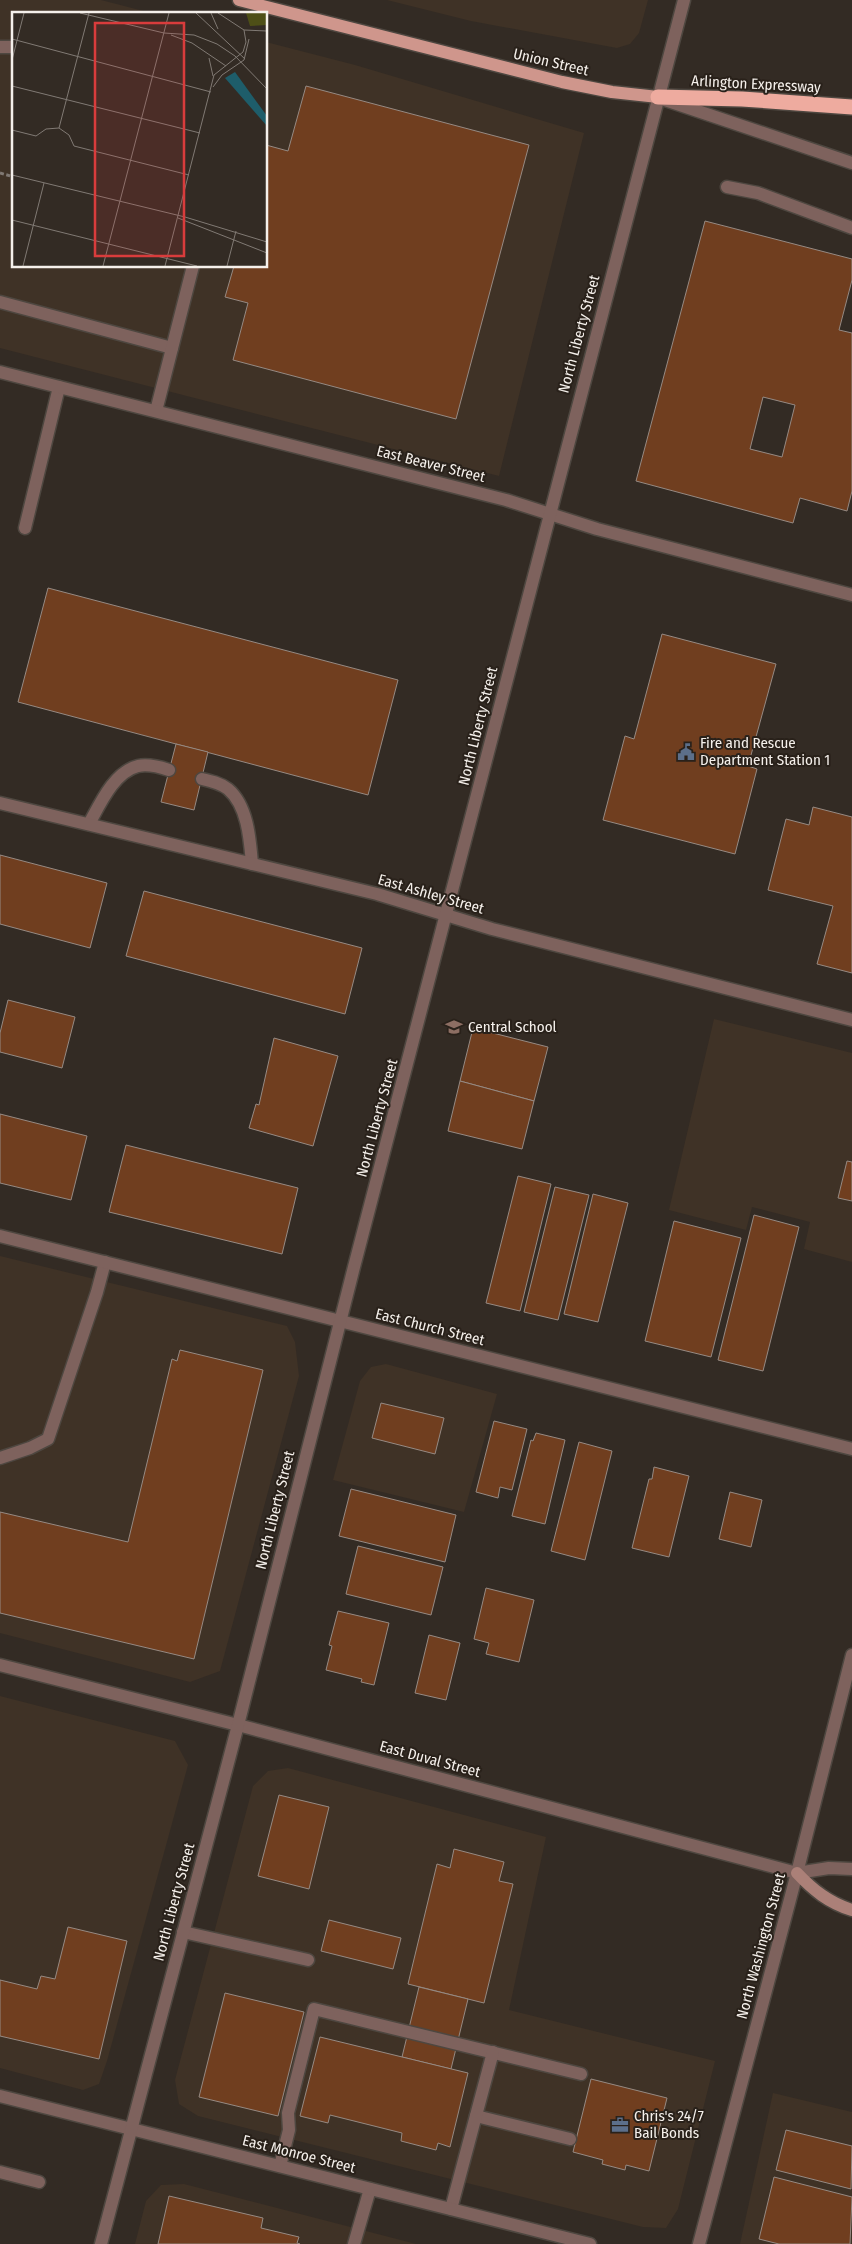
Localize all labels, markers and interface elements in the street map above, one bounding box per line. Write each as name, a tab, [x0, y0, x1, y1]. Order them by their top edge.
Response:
inset map	[12, 12, 268, 268]
street label: Union Street	[512, 45, 590, 79]
street label: Arlington Expressway	[691, 72, 822, 96]
street label: North Liberty Street	[555, 273, 603, 395]
street label: East Beaver Street	[375, 442, 487, 486]
street label: North Liberty Street	[455, 665, 501, 787]
place label: Fire and Rescue Department Station 1	[700, 734, 830, 769]
public building icon: Fire and Rescue Department Station 1	[676, 742, 696, 762]
street label: East Ashley Street	[376, 870, 486, 918]
school or university icon: Central School	[444, 1017, 464, 1037]
place label: Central School	[468, 1018, 557, 1036]
street label: North Liberty Street	[353, 1057, 401, 1179]
street label: East Church Street	[374, 1305, 486, 1349]
street label: North Liberty Street	[252, 1449, 298, 1571]
street label: East Duval Street	[378, 1737, 482, 1781]
street label: North Liberty Street	[150, 1841, 198, 1963]
street label: North Washington Street	[733, 1871, 789, 2021]
place label: Chris's 24/7 Bail Bonds	[634, 2107, 704, 2142]
office icon: Chris's 24/7 Bail Bonds	[610, 2115, 630, 2135]
street label: East Monroe Street	[241, 2131, 358, 2177]

